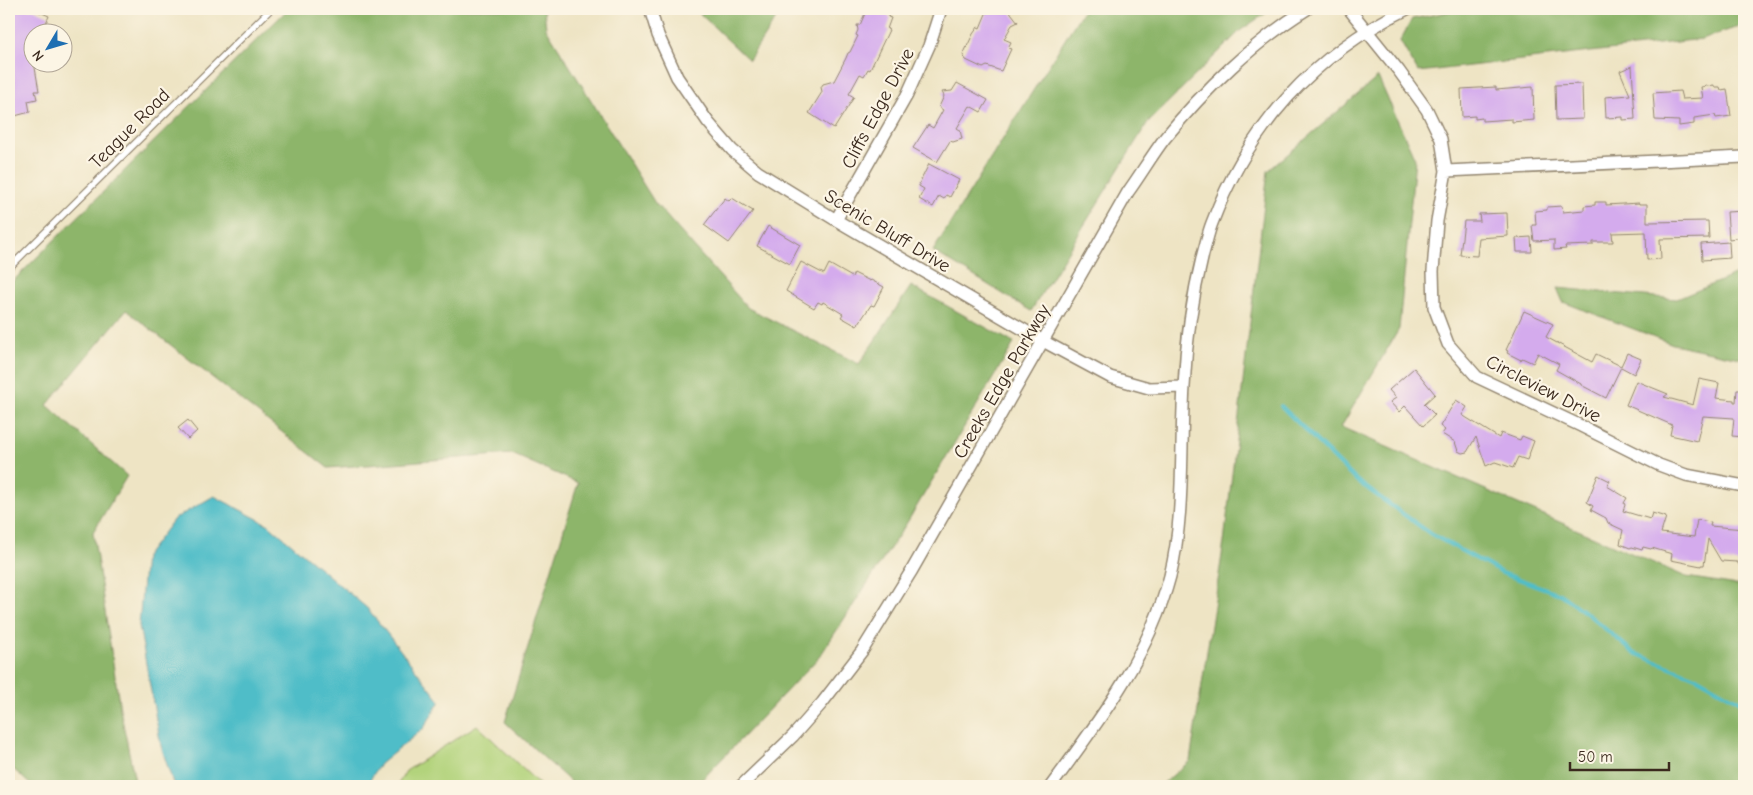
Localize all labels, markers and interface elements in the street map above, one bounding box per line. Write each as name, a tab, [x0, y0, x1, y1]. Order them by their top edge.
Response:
north arrow	[22, 22, 72, 72]
street label: Cliffs Edge Drive	[837, 44, 919, 173]
text: N	[29, 47, 48, 65]
street label: Teague Road	[85, 84, 174, 173]
street label: Scenic Bluff Drive	[821, 185, 954, 277]
street label: Creeks Edge Parkway	[949, 300, 1055, 463]
street label: Circleview Drive	[1482, 350, 1605, 427]
scale bar	[1570, 740, 1669, 772]
text: 50 m	[1578, 748, 1613, 766]

